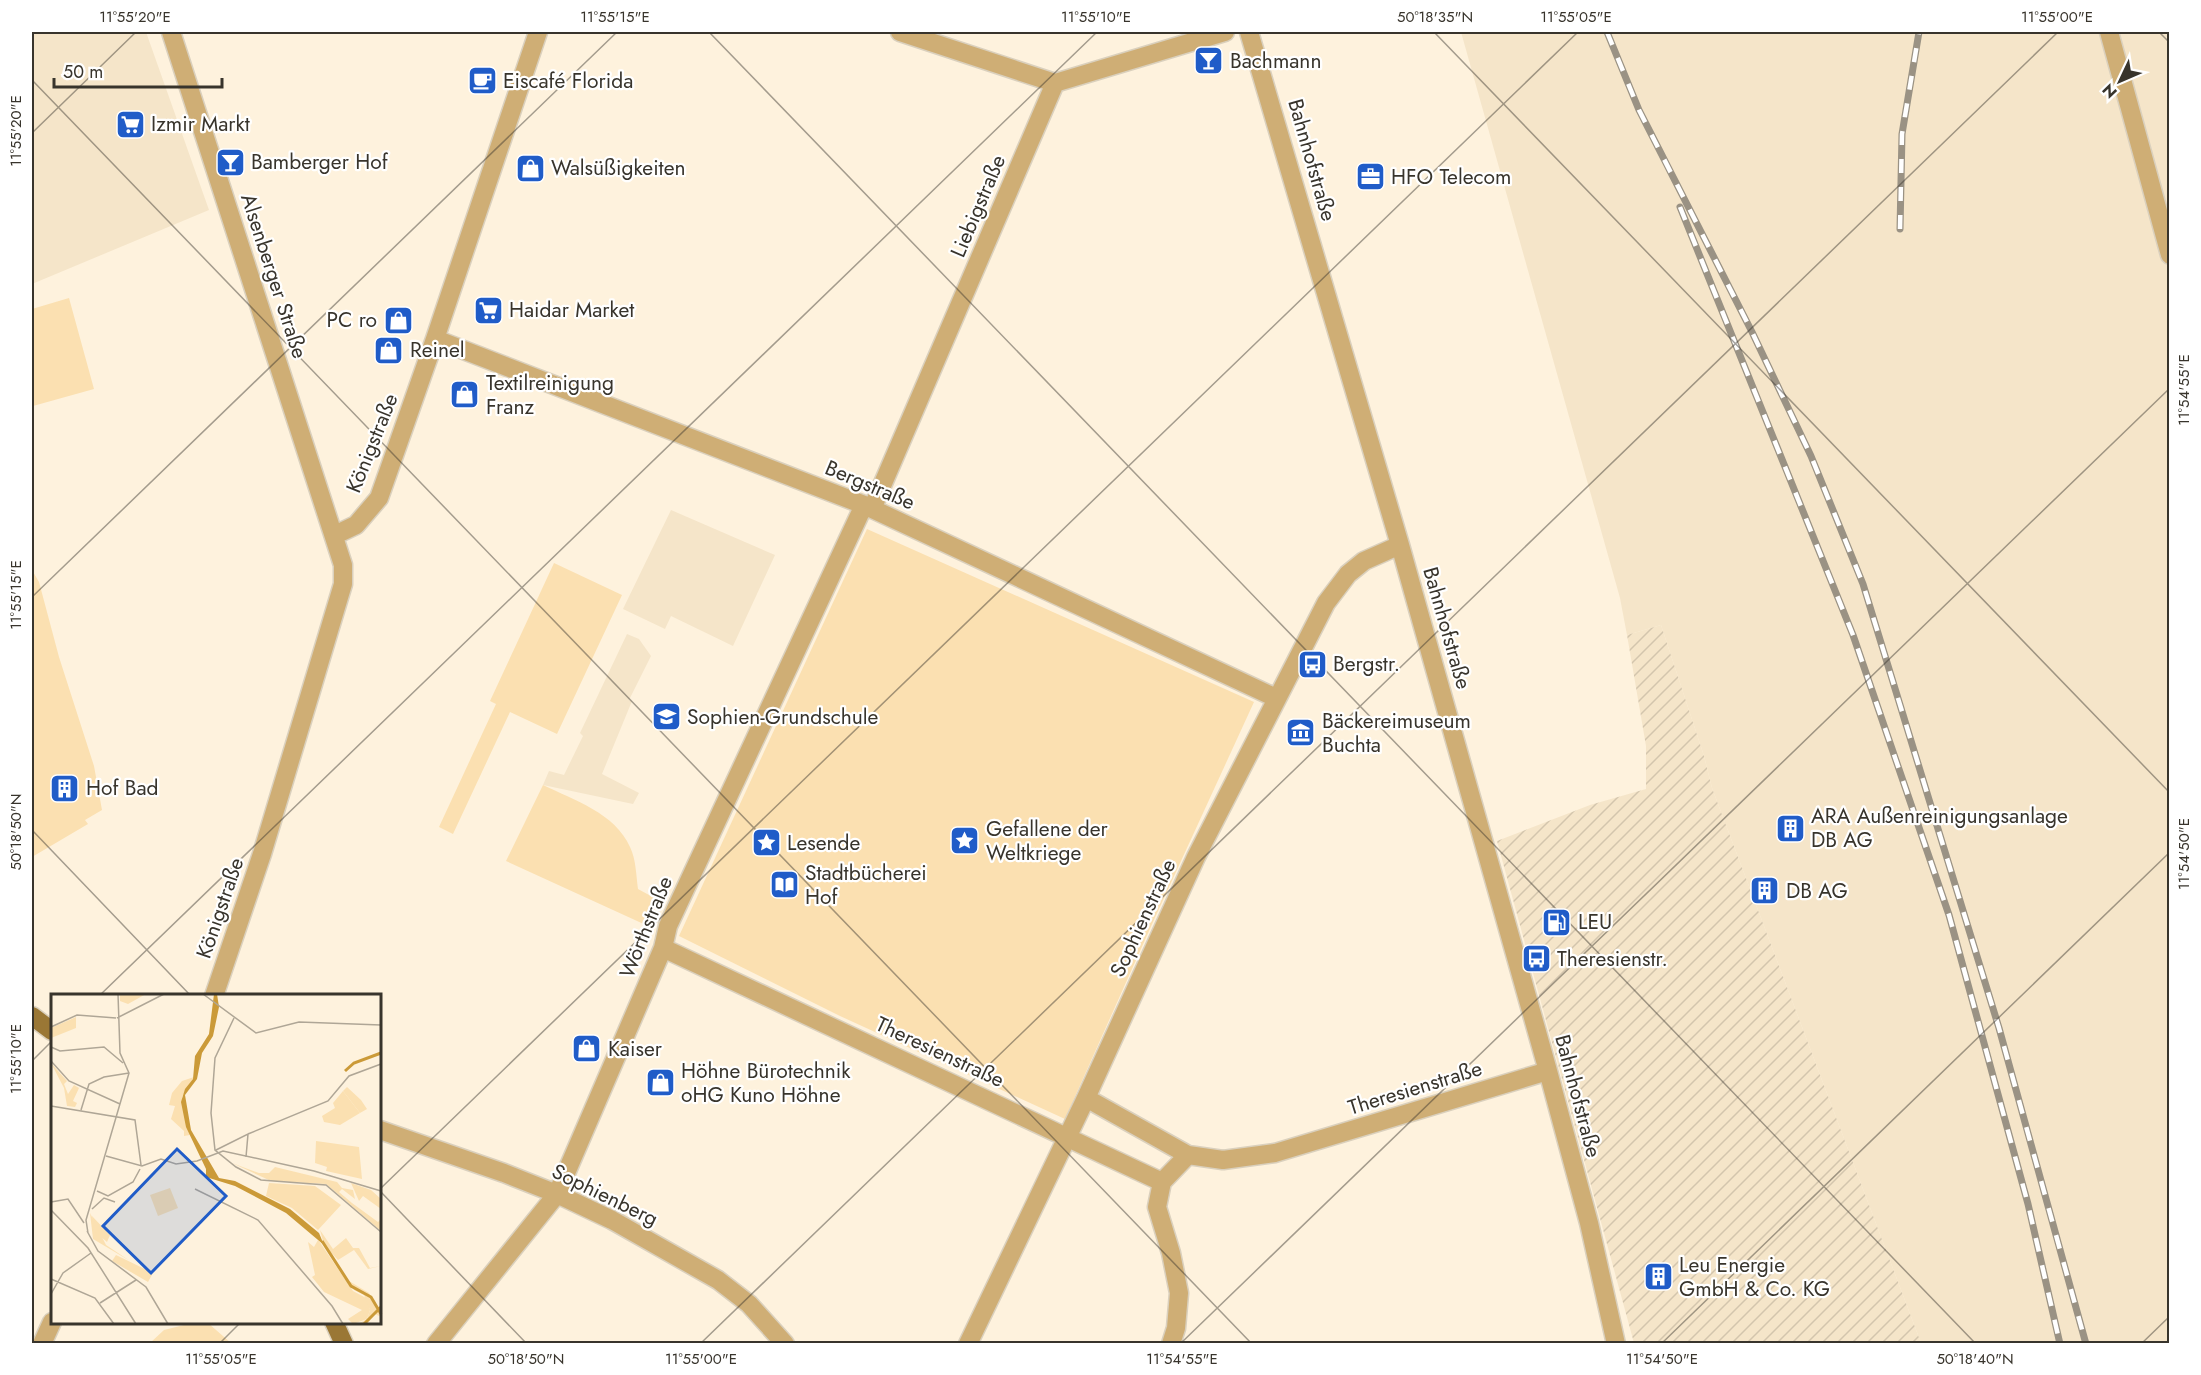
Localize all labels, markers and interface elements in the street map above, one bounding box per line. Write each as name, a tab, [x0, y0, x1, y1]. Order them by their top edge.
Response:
text: 11°55'20"E	[99, 6, 171, 28]
text: 11°55'15"E	[580, 6, 650, 28]
text: 11°55'10"E	[1061, 6, 1131, 28]
text: 50°18'35"N	[1397, 6, 1473, 28]
text: 11°55'05"E	[1540, 6, 1612, 28]
text: 11°55'00"E	[2021, 6, 2093, 28]
bar icon: Bachmann	[1193, 45, 1225, 77]
place label: Bachmann	[1230, 46, 1321, 76]
scale bar	[54, 51, 222, 89]
north arrow	[2090, 51, 2150, 111]
text: 50 m	[63, 59, 103, 85]
cafe icon: Eiscafé Florida	[466, 65, 498, 97]
place label: Eiscafé Florida	[503, 66, 633, 96]
text: N	[2097, 79, 2122, 104]
text: 11°55'20"E	[5, 95, 27, 167]
street label: Bahnhofstraße	[1280, 95, 1344, 225]
supermarket icon: Izmir Markt	[114, 108, 146, 140]
place label: Izmir Markt	[151, 109, 250, 139]
bar icon: Bamberger Hof	[214, 146, 246, 178]
place label: Bamberger Hof	[251, 147, 389, 177]
street label: Liebigstraße	[943, 150, 1013, 262]
shop icon: Walsüßigkeiten	[514, 152, 546, 184]
place label: Walsüßigkeiten	[551, 153, 685, 183]
office icon: HFO Telecom	[1354, 161, 1386, 193]
place label: HFO Telecom	[1391, 162, 1511, 192]
street label: Alsenberger Straße	[233, 190, 315, 362]
supermarket icon: Haidar Market	[472, 294, 504, 326]
place label: Haidar Market	[509, 295, 634, 325]
shop icon: PC ro	[382, 304, 414, 336]
place label: PC ro	[326, 305, 377, 335]
shop icon: Reinel	[373, 334, 405, 366]
place label: Reinel	[410, 335, 465, 365]
text: 11°54'55"E	[2173, 354, 2195, 426]
place label: Textilreinigung Franz	[486, 368, 614, 422]
shop icon: Textilreinigung Franz	[449, 379, 481, 411]
street label: Königstraße	[338, 389, 406, 497]
street label: Bergstraße	[820, 453, 920, 517]
text: 11°55'15"E	[5, 560, 27, 630]
street label: Bahnhofstraße	[1415, 563, 1479, 693]
bus stop icon: Bergstr.	[1296, 648, 1328, 680]
place label: Bergstr.	[1333, 649, 1400, 679]
school or university icon: Sophien-Grundschule	[650, 701, 682, 733]
place label: Sophien-Grundschule	[687, 702, 879, 732]
place label: Bäckereimuseum Buchta	[1322, 706, 1471, 760]
museum icon: Bäckereimuseum Buchta	[1285, 717, 1317, 749]
building icon: Hof Bad	[49, 772, 81, 804]
place label: Hof Bad	[86, 773, 159, 803]
text: 50°18'50"N	[5, 794, 27, 870]
place label: ARA Außenreinigungsanlage DB AG	[1811, 801, 2068, 855]
building icon: ARA Außenreinigungsanlage DB AG	[1774, 812, 1806, 844]
place label: Gefallene der Weltkriege	[986, 814, 1109, 868]
text: 11°54'50"E	[2173, 818, 2195, 890]
place icon: Gefallene der Weltkriege	[949, 825, 981, 857]
place icon: Lesende	[750, 827, 782, 859]
place label: Lesende	[787, 828, 861, 858]
street label: Königstraße	[189, 853, 251, 962]
street label: Sophienstraße	[1103, 854, 1183, 982]
place label: Stadtbücherei Hof	[805, 858, 927, 912]
library icon: Stadtbücherei Hof	[768, 869, 800, 901]
street label: Wörthstraße	[612, 871, 680, 982]
building icon: DB AG	[1749, 875, 1781, 907]
place label: DB AG	[1786, 876, 1848, 906]
fuel station icon: LEU	[1541, 906, 1573, 938]
place label: LEU	[1578, 907, 1612, 937]
bus stop icon: Theresienstr.	[1520, 943, 1552, 975]
place label: Theresienstr.	[1557, 944, 1668, 974]
inset map	[51, 994, 381, 1324]
street label: Theresienstraße	[871, 1009, 1009, 1095]
text: 11°55'10"E	[5, 1024, 27, 1094]
street label: Bahnhofstraße	[1547, 1031, 1609, 1161]
shop icon: Kaiser	[571, 1033, 603, 1065]
place label: Kaiser	[608, 1034, 663, 1064]
street label: Theresienstraße	[1344, 1053, 1486, 1123]
place label: Höhne Bürotechnik oHG Kuno Höhne	[681, 1056, 851, 1110]
shop icon: Höhne Bürotechnik oHG Kuno Höhne	[644, 1067, 676, 1099]
street label: Sophienberg	[547, 1156, 663, 1234]
place label: Leu Energie GmbH & Co. KG	[1679, 1250, 1830, 1304]
building icon: Leu Energie GmbH & Co. KG	[1642, 1261, 1674, 1293]
text: 11°55'05"E	[185, 1348, 257, 1370]
text: 50°18'50"N	[488, 1348, 564, 1370]
text: 11°55'00"E	[665, 1348, 737, 1370]
text: 11°54'55"E	[1146, 1348, 1218, 1370]
text: 11°54'50"E	[1626, 1348, 1698, 1370]
text: 50°18'40"N	[1936, 1348, 2014, 1370]

